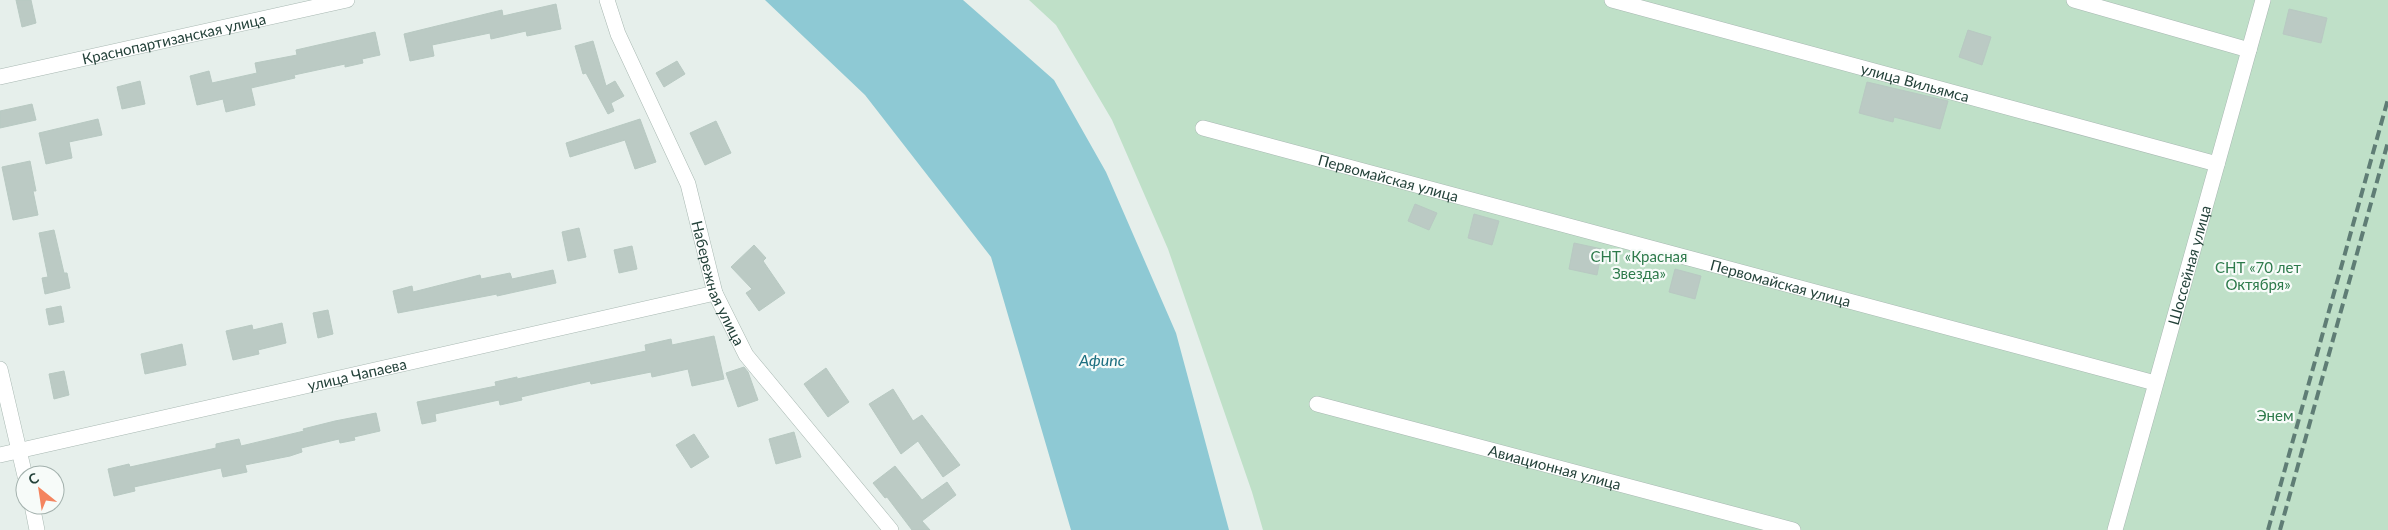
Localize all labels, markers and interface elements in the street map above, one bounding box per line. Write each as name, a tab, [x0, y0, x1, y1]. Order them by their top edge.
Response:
street label: Краснопартизанская улица	[80, 9, 267, 68]
street label: улица Вильямса	[1859, 59, 1971, 105]
street label: Первомайская улица	[1316, 150, 1461, 205]
street label: Шоссейная улица	[2164, 203, 2214, 327]
street label: Набережная улица	[688, 219, 749, 348]
park label: СНТ «Красная Звезда»	[1591, 247, 1687, 282]
street label: Первомайская улица	[1709, 255, 1853, 310]
park label: СНТ «70 лет Октября»	[2215, 258, 2301, 293]
water label: Афипс	[1078, 350, 1125, 369]
street label: улица Чапаева	[306, 354, 408, 394]
park label: Энем	[2257, 406, 2293, 424]
street label: Авиационная улица	[1487, 441, 1623, 493]
north arrow	[15, 465, 65, 515]
text: С	[25, 468, 42, 488]

